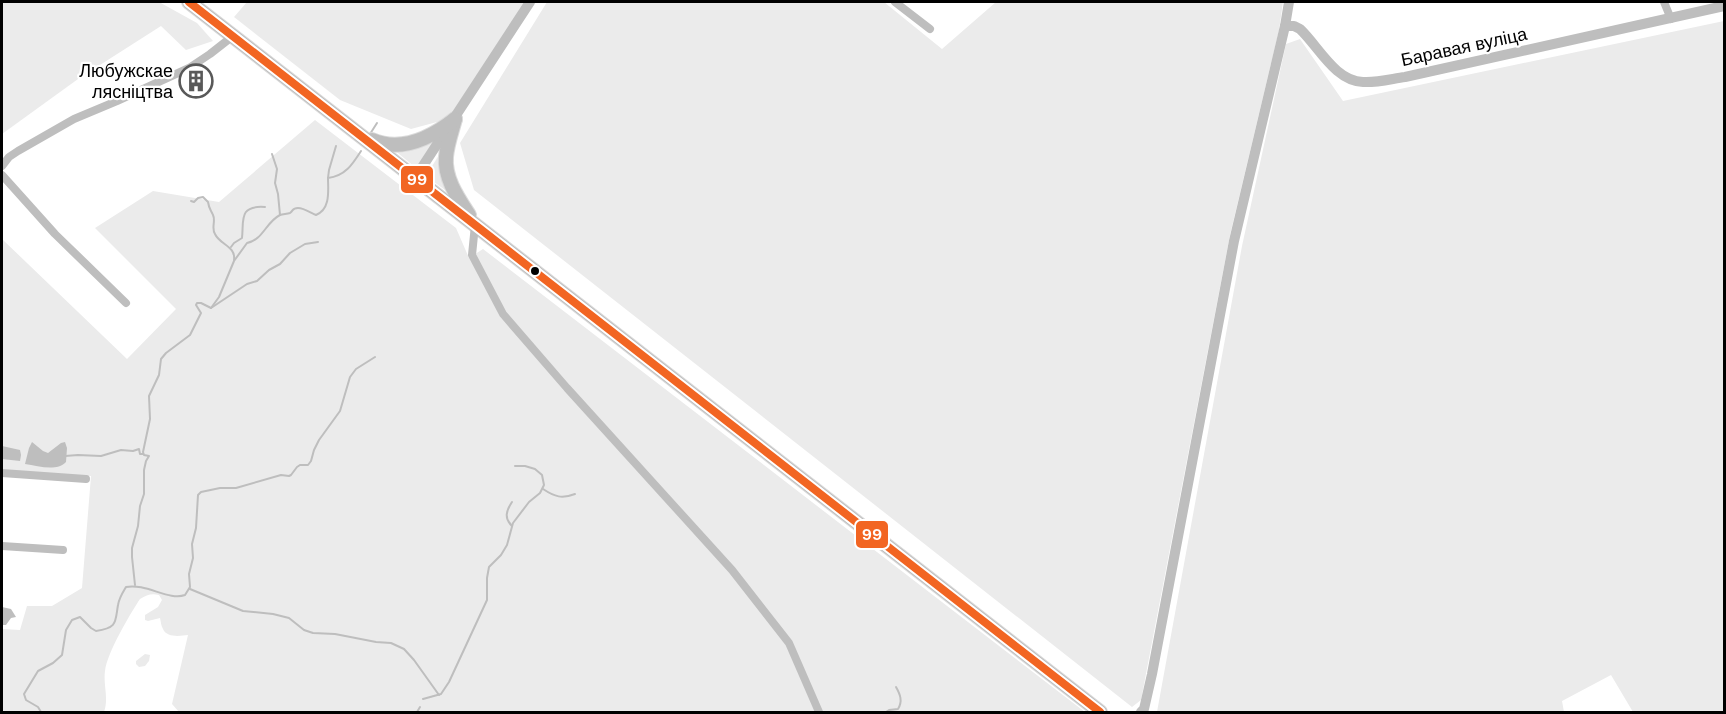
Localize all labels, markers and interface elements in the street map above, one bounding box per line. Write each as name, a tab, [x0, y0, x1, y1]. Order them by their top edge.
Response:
street label: Баравая вуліца	[1399, 22, 1530, 72]
place label: Любужскае лясніцтва	[79, 59, 174, 104]
building icon: Любужскае лясніцтва	[178, 63, 214, 99]
line badge: 99	[400, 165, 434, 194]
text: 99	[407, 169, 427, 190]
unlabelled marker	[529, 265, 541, 277]
line badge: 99	[855, 520, 889, 549]
text: 99	[862, 524, 882, 545]

